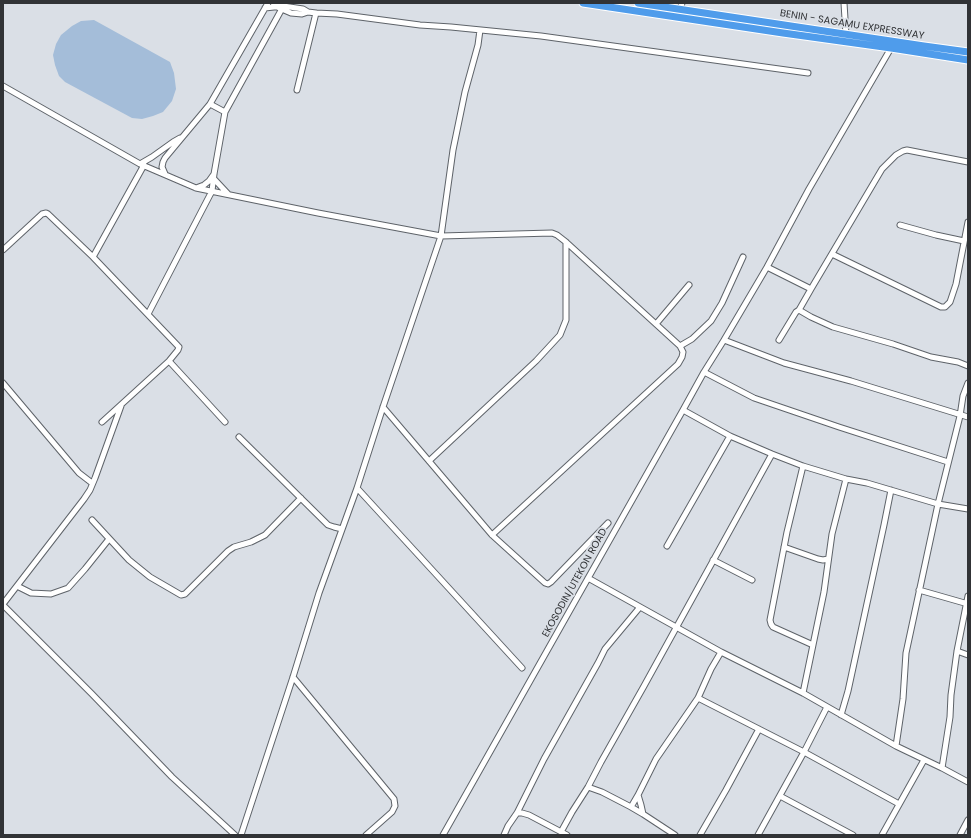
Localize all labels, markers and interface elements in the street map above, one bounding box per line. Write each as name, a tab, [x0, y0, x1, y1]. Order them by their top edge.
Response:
street label: BENIN - SAGAMU EXPRESSWAY	[779, 8, 925, 42]
street label: EKOSODIN/UTEKON ROAD	[540, 526, 610, 640]

